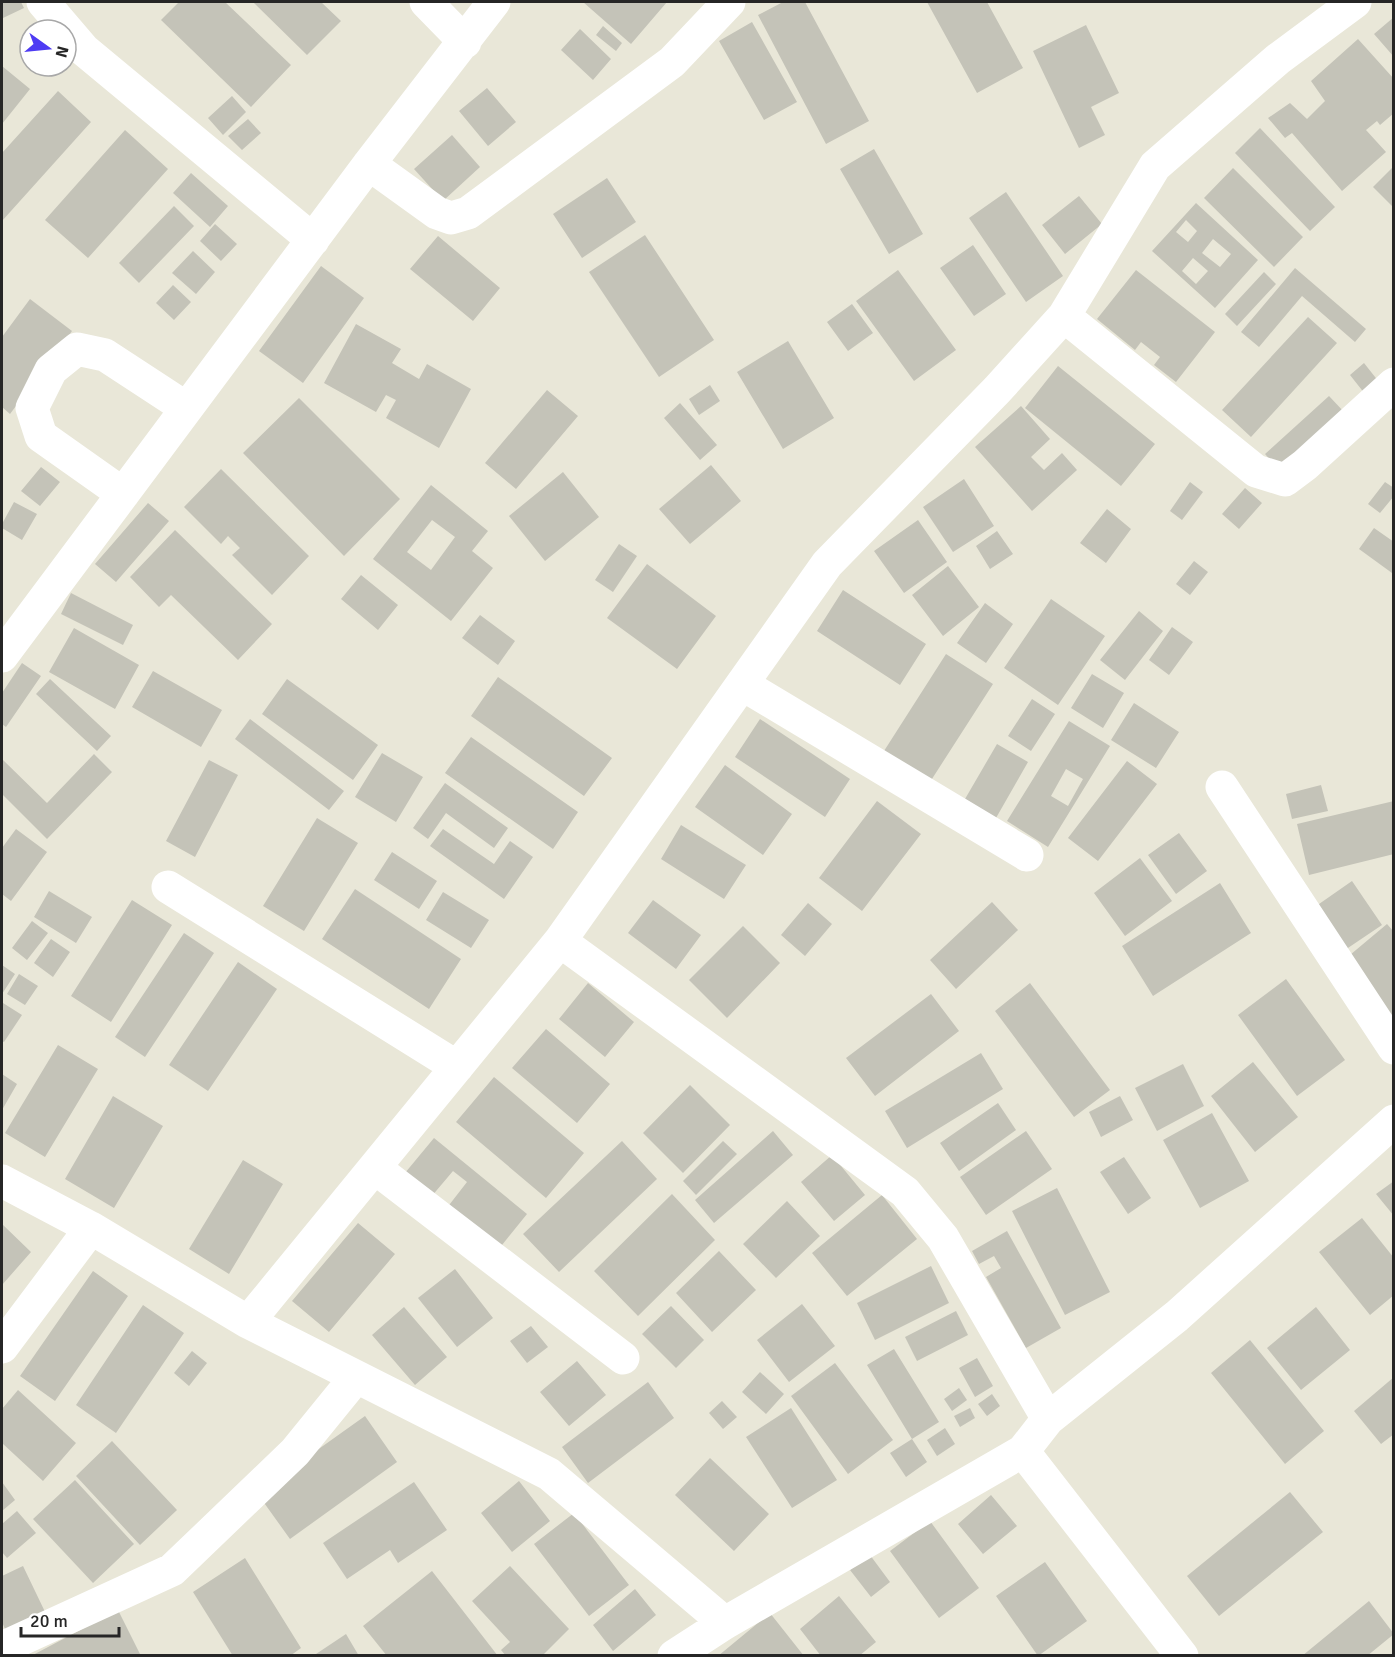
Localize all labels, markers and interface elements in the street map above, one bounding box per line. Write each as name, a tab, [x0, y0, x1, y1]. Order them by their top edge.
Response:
north arrow	[18, 18, 78, 78]
text: N	[50, 44, 73, 60]
scale bar	[21, 1600, 118, 1638]
text: 20 m	[30, 1610, 68, 1632]

